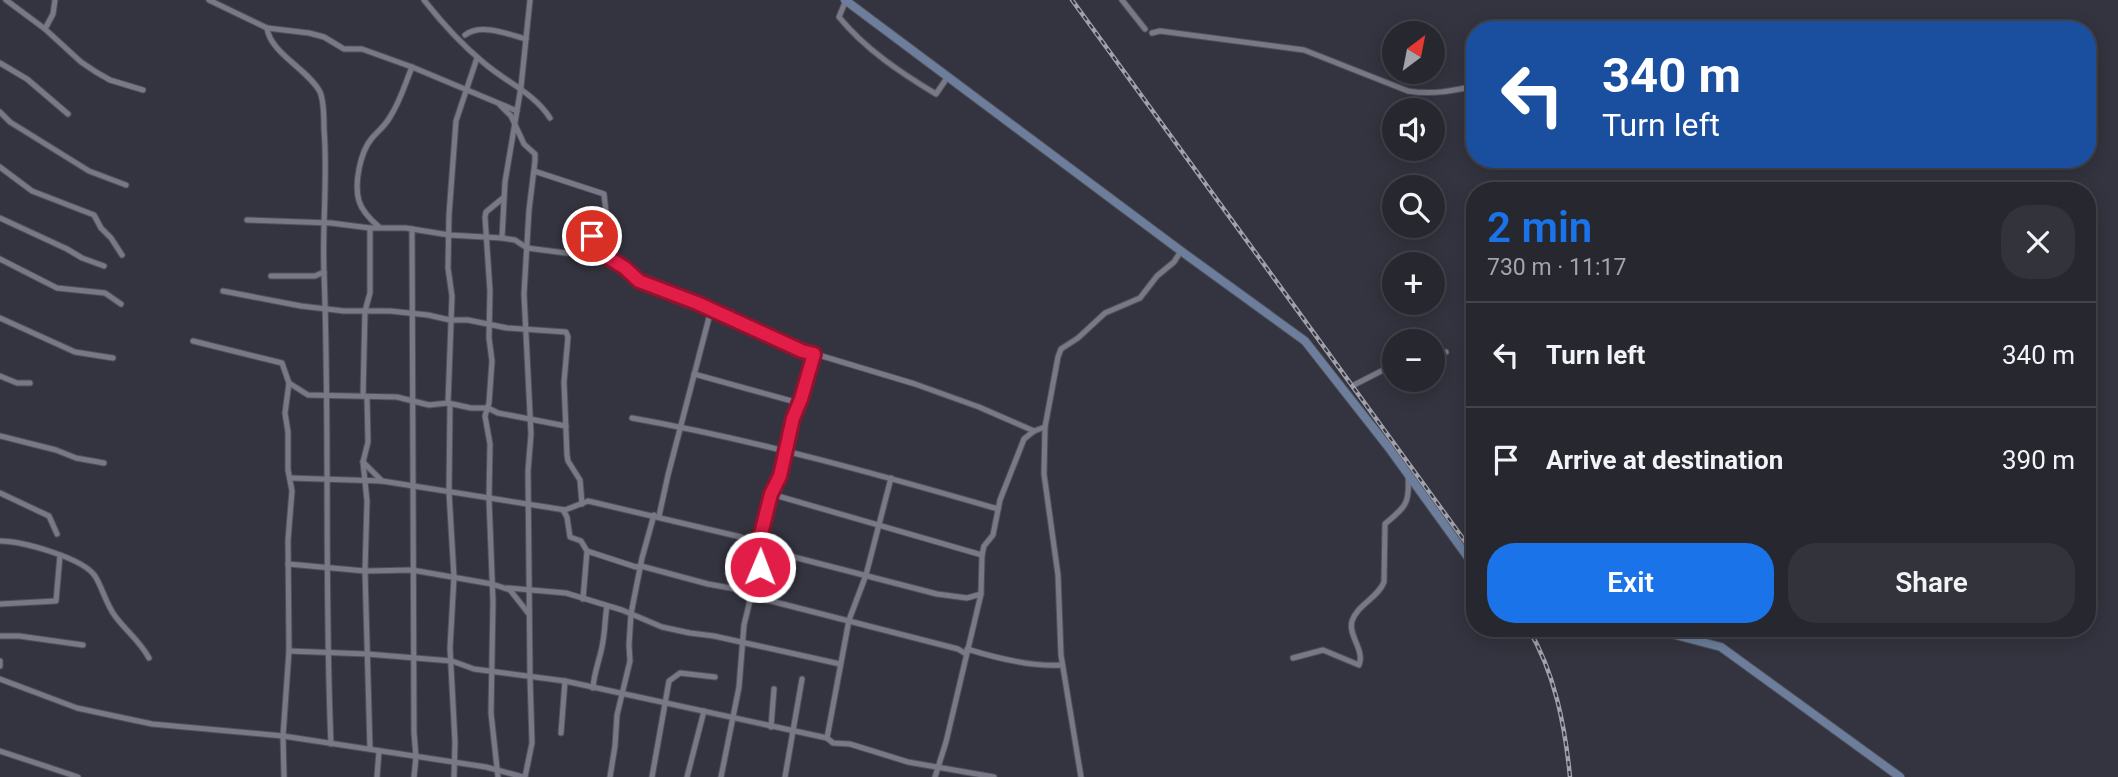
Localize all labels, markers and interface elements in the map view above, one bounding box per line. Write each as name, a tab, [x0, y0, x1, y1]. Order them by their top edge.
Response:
north arrow	[1382, 21, 1446, 84]
map controls	[1382, 21, 1445, 392]
text: 340 m	[1602, 47, 1741, 104]
icon: left	[1487, 49, 1578, 140]
button: sound	[1382, 98, 1445, 161]
text: Turn left	[1602, 106, 1720, 144]
button: search	[1382, 175, 1445, 238]
text: 2 min	[1487, 203, 1592, 252]
button: close	[2001, 205, 2075, 279]
pin	[562, 206, 622, 266]
icon: arrive	[573, 217, 611, 255]
button: +	[1382, 252, 1445, 315]
text: 730 m · 11:17	[1487, 254, 1626, 281]
button: −	[1382, 329, 1445, 392]
icon: left	[1487, 336, 1525, 374]
text: Turn left	[1546, 340, 1645, 370]
text: 340 m	[2002, 340, 2075, 370]
icon: arrive	[1487, 441, 1525, 479]
text: Arrive at destination	[1546, 445, 1783, 475]
text: 390 m	[2002, 445, 2075, 475]
position arrow	[723, 530, 797, 604]
button: Exit	[1487, 543, 1774, 623]
button: Share	[1788, 543, 2075, 623]

